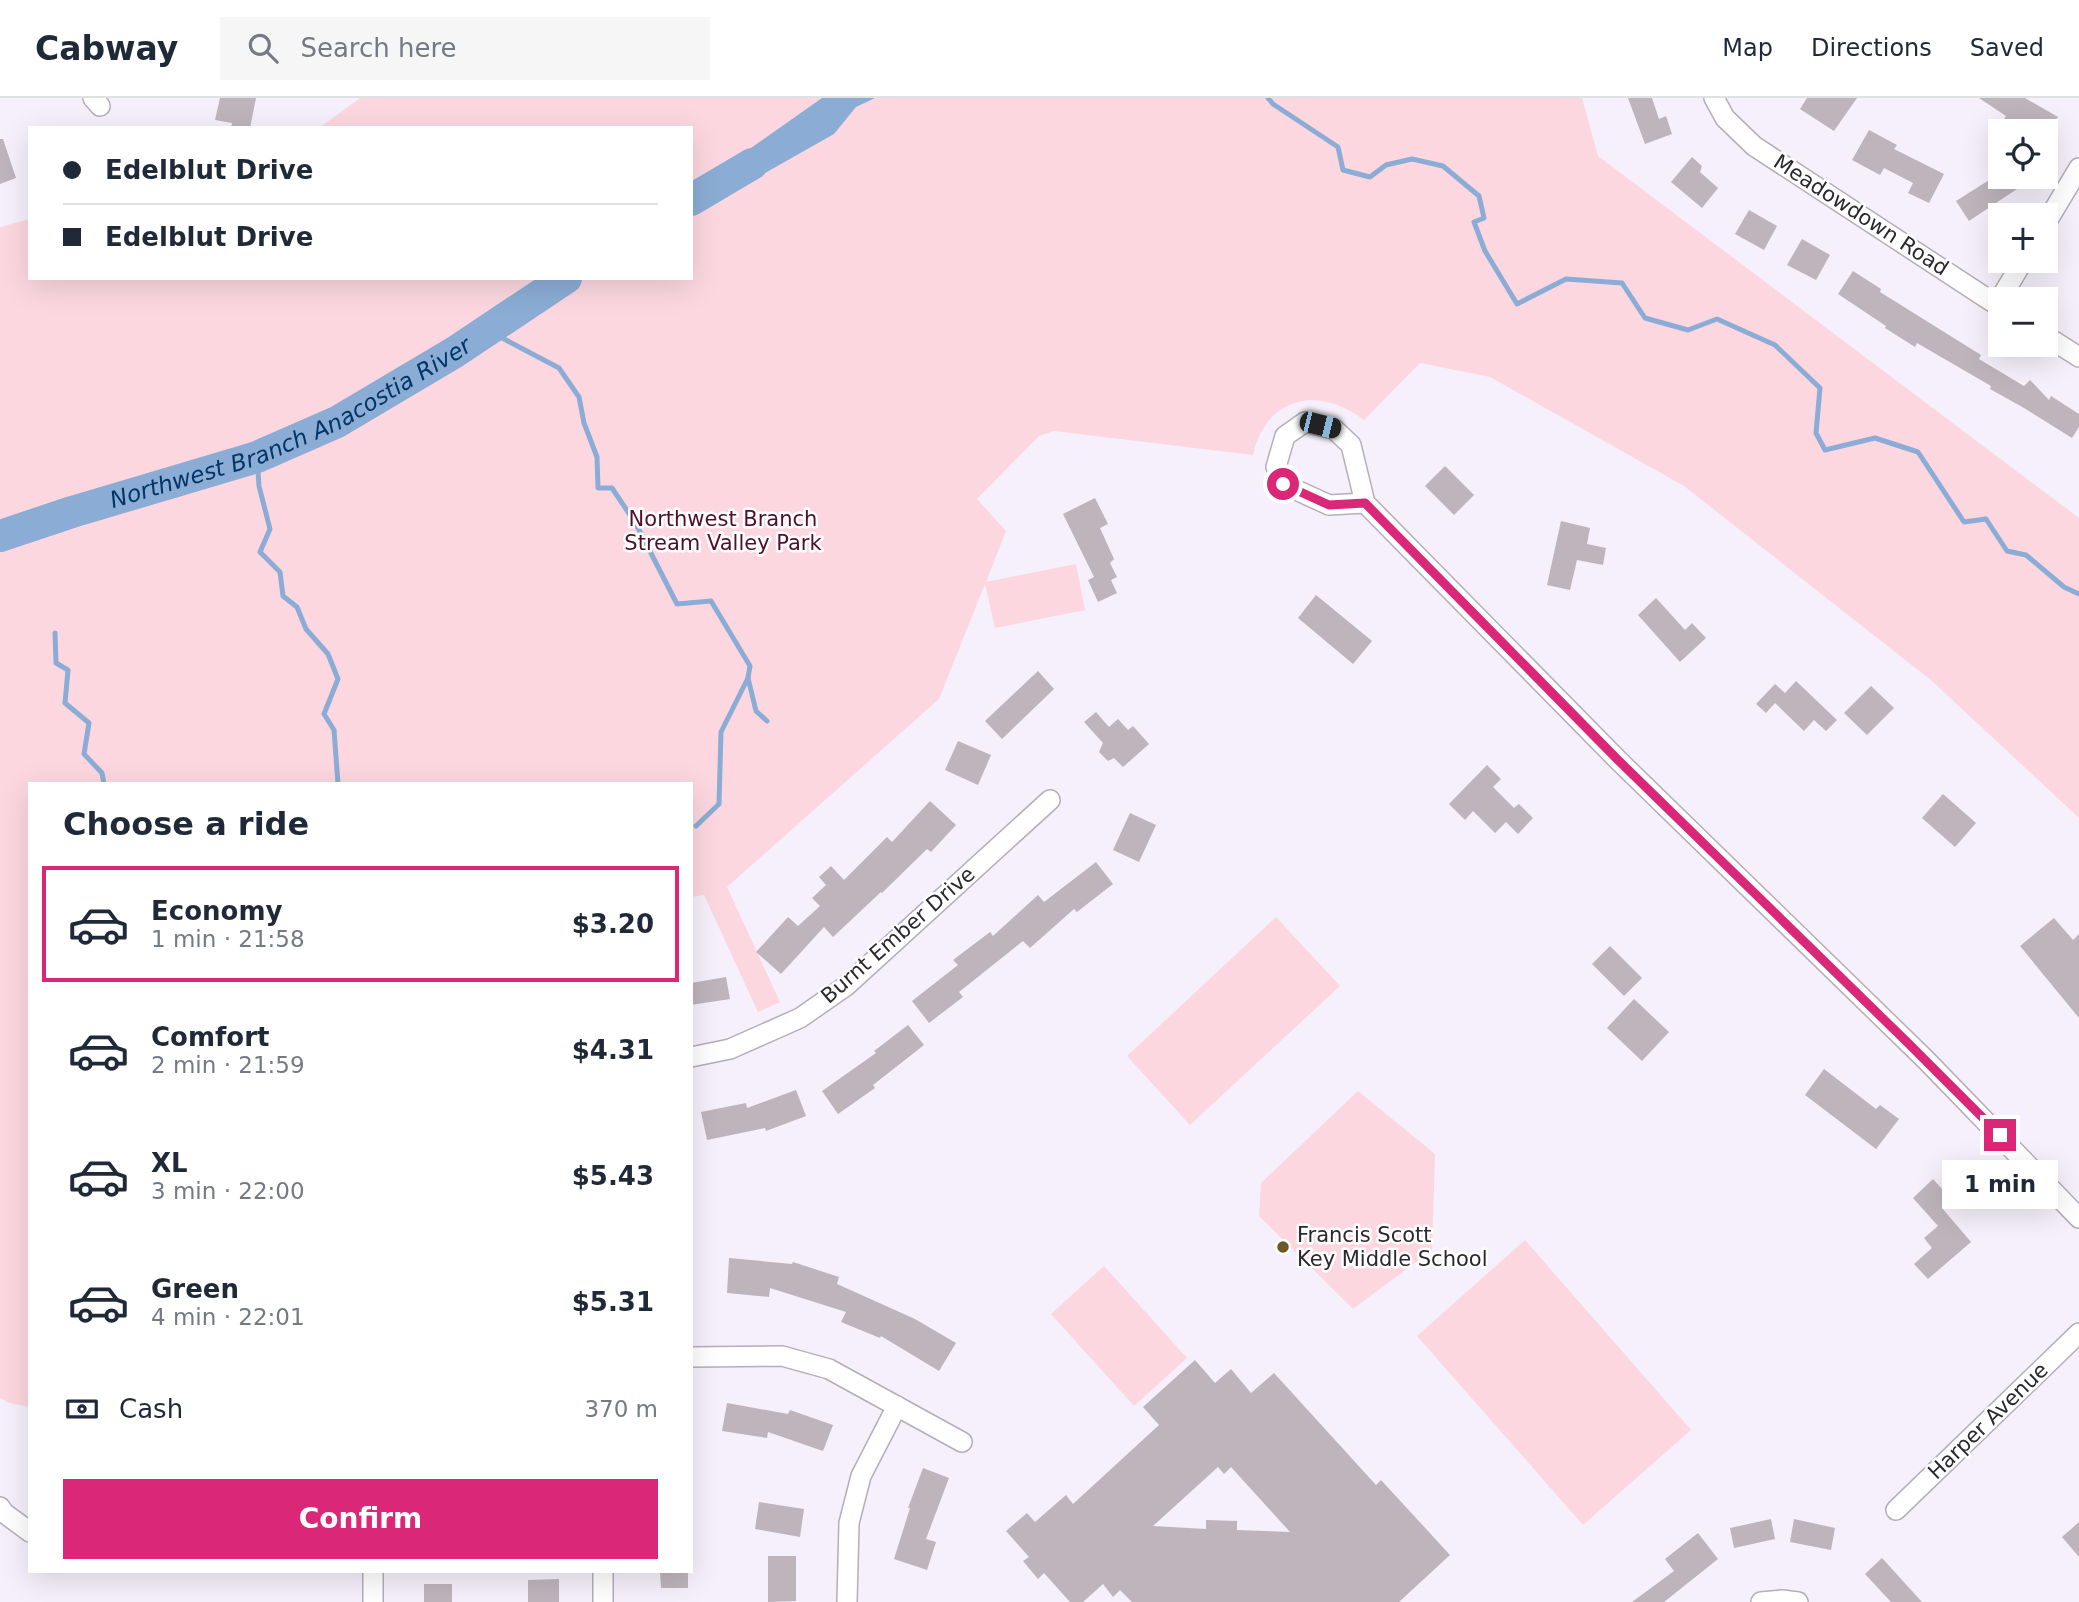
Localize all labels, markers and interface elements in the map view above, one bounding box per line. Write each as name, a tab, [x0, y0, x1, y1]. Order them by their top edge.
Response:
search box	[220, 17, 710, 80]
text: Cabway	[35, 29, 178, 68]
icon: search	[244, 29, 282, 67]
text: Search here	[300, 33, 457, 63]
text: Map	[1722, 34, 1773, 62]
text: Directions	[1811, 34, 1932, 62]
text: Saved	[1970, 34, 2044, 62]
map controls	[1988, 119, 2058, 357]
button: locate	[1988, 119, 2058, 189]
street label: Meadowdown Road	[1769, 150, 1953, 280]
text: Edelblut Drive	[105, 155, 313, 185]
button: +	[1988, 203, 2058, 273]
text: Edelblut Drive	[105, 222, 313, 252]
button: −	[1988, 287, 2058, 357]
water label: Northwest Branch Anacostia River	[107, 331, 477, 513]
car	[1298, 410, 1343, 440]
route start	[1267, 468, 1299, 500]
park label: Northwest Branch Stream Valley Park	[624, 507, 823, 555]
text: Choose a ride	[63, 805, 309, 843]
street label: Burnt Ember Drive	[816, 862, 980, 1008]
icon: car	[67, 893, 130, 956]
text: Economy	[151, 896, 282, 926]
text: $3.20	[572, 909, 654, 939]
text: 1 min · 21:58	[151, 926, 305, 952]
icon: car	[67, 1019, 130, 1082]
text: Comfort	[151, 1022, 269, 1052]
text: $4.31	[572, 1035, 654, 1065]
text: 2 min · 21:59	[151, 1052, 305, 1078]
route end	[1984, 1119, 2016, 1151]
icon: car	[67, 1145, 130, 1208]
text: XL	[151, 1148, 188, 1178]
callout: 1 min	[1942, 1160, 2058, 1208]
text: $5.43	[572, 1161, 654, 1191]
text: 1 min	[1964, 1171, 2036, 1197]
text: 3 min · 22:00	[151, 1178, 305, 1204]
place label: Francis Scott Key Middle School	[1297, 1223, 1488, 1271]
marker: Francis Scott Key Middle School	[1275, 1239, 1291, 1255]
icon: car	[67, 1271, 130, 1334]
text: Green	[151, 1274, 239, 1304]
text: $5.31	[572, 1287, 654, 1317]
text: 4 min · 22:01	[151, 1304, 305, 1330]
street label: Harper Avenue	[1923, 1358, 2053, 1484]
icon: cash	[63, 1390, 101, 1428]
text: Cash	[119, 1394, 183, 1424]
text: 370 m	[584, 1396, 658, 1422]
button: Confirm	[63, 1479, 658, 1559]

